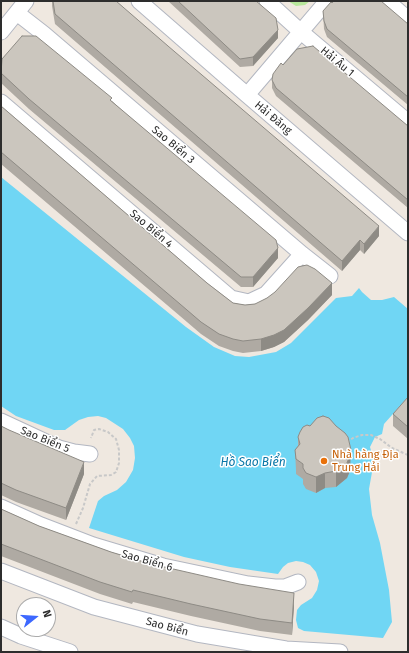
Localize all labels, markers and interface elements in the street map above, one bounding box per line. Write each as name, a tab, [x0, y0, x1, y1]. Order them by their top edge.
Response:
street label: Hải Âu 1	[317, 44, 357, 80]
street label: Hải Đăng	[252, 99, 294, 137]
street label: Sao Biển 3	[149, 123, 197, 167]
street label: Sao Biển 4	[127, 207, 175, 251]
street label: Sao Biển 5	[18, 424, 72, 456]
place label: Nhà hàng Địa Trung Hải	[332, 448, 399, 474]
water label: Hồ Sao Biển	[220, 456, 286, 470]
marker: Nhà hàng Địa Trung Hải	[319, 456, 329, 466]
street label: Sao Biển 6	[120, 547, 174, 575]
north arrow	[16, 597, 56, 637]
text: N	[40, 608, 54, 619]
street label: Sao Biển	[144, 615, 190, 639]

